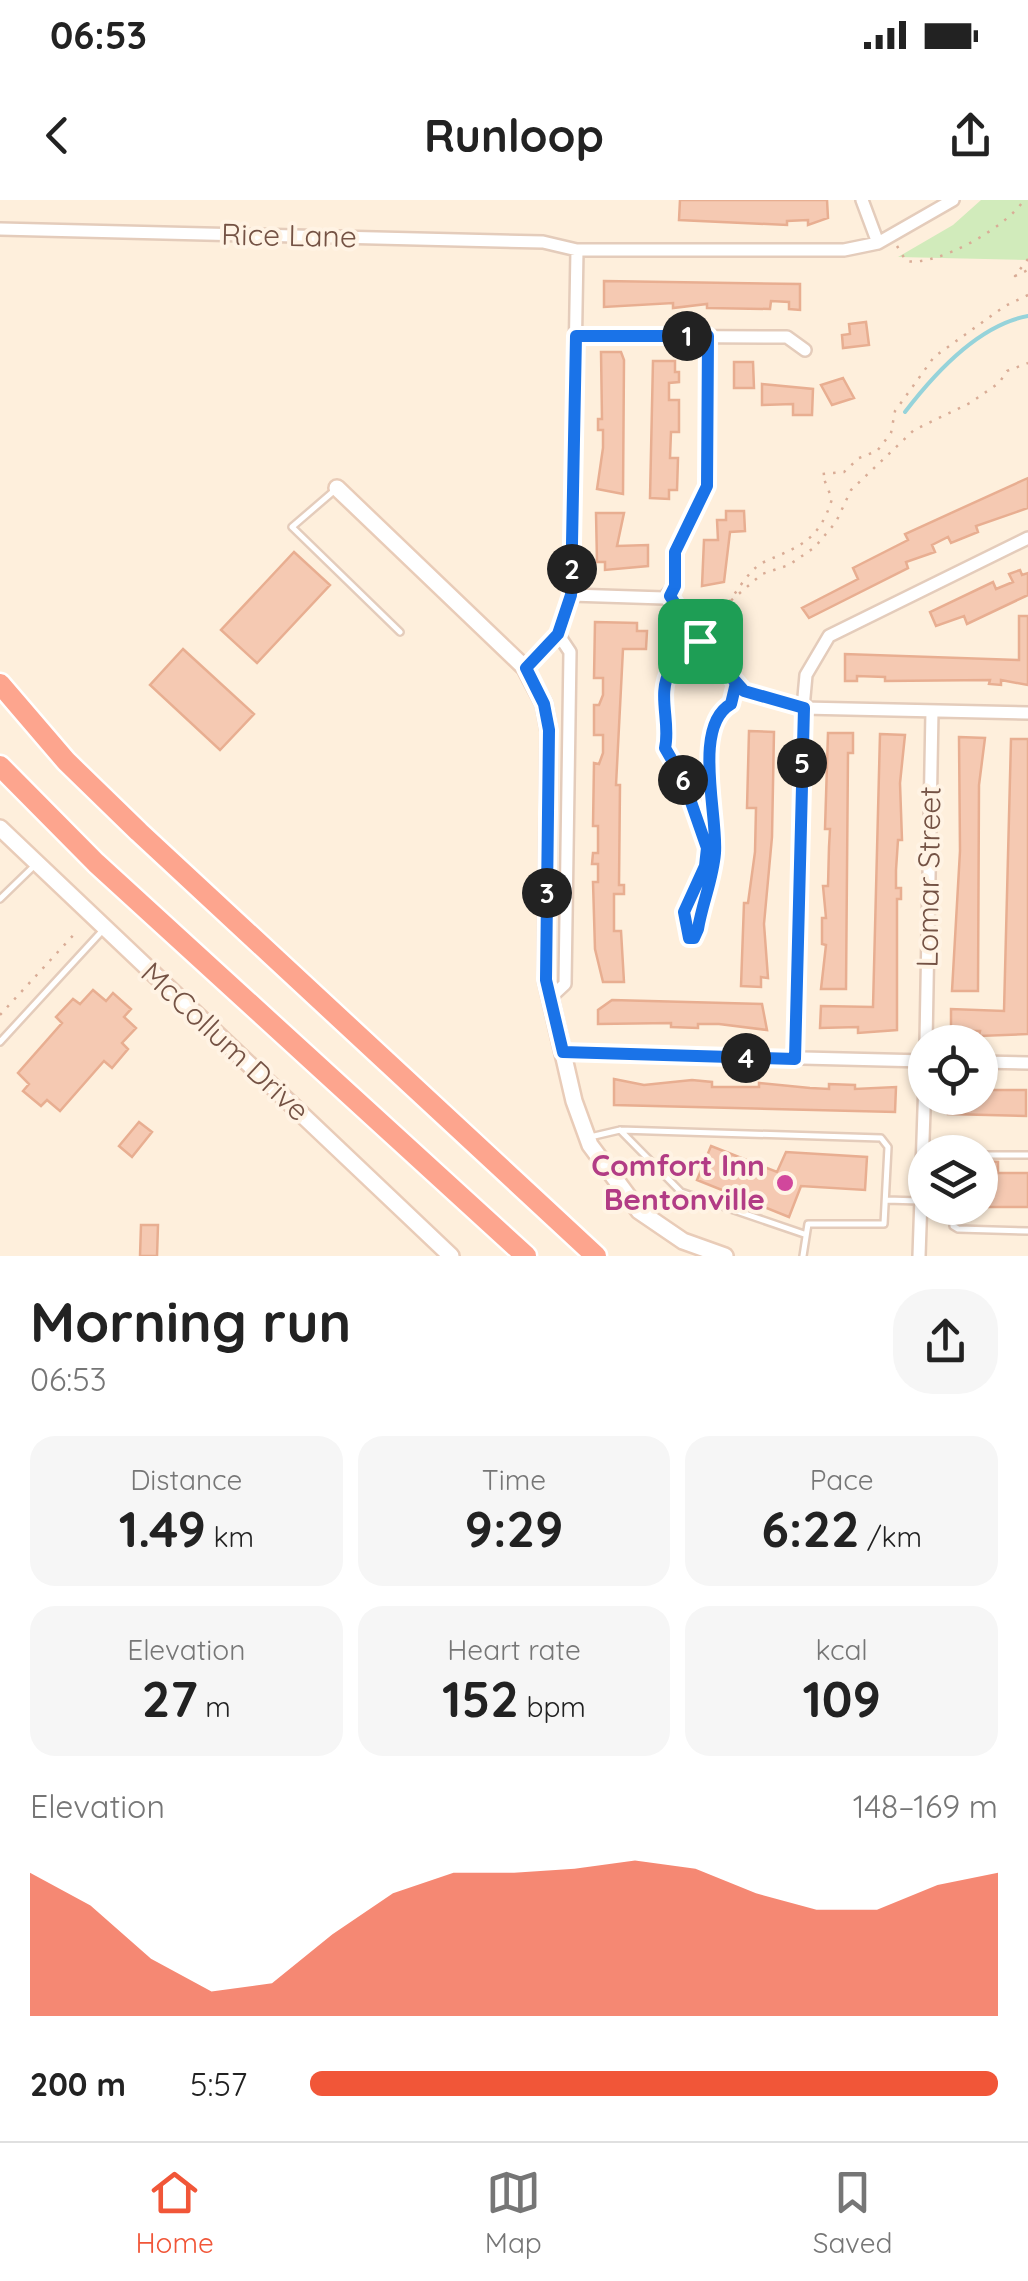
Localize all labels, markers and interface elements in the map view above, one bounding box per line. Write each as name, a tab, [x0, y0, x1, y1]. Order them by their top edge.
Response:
text: 06:53	[50, 11, 147, 59]
text: Runloop	[424, 107, 604, 163]
icon: back	[30, 108, 85, 163]
icon: share	[943, 108, 998, 163]
street label: Rice Lane	[221, 215, 357, 255]
pin: 1	[662, 311, 712, 361]
text: 1	[682, 318, 692, 353]
pin: 2	[547, 544, 597, 594]
text: 2	[564, 551, 580, 586]
pin	[658, 599, 743, 684]
icon: arrive	[673, 614, 728, 669]
pin: 5	[777, 738, 827, 788]
text: 5	[794, 745, 810, 780]
pin: 6	[658, 755, 708, 805]
text: 6	[675, 762, 691, 797]
street label: Lomar Street	[907, 786, 949, 968]
pin: 3	[522, 868, 572, 918]
text: 3	[539, 875, 555, 910]
street label: McCollum Drive	[134, 954, 318, 1129]
map controls	[908, 1025, 998, 1225]
button: locate	[908, 1025, 998, 1115]
pin: 4	[721, 1033, 771, 1083]
text: 4	[738, 1040, 754, 1075]
button: layers	[908, 1135, 998, 1225]
place label: Comfort Inn Bentonville	[591, 1146, 765, 1218]
marker: Comfort Inn Bentonville	[774, 1172, 796, 1194]
text: Morning run	[30, 1287, 351, 1356]
button: share	[893, 1289, 998, 1394]
text: 06:53	[30, 1359, 106, 1399]
text: Distance	[130, 1462, 242, 1497]
text: Time	[482, 1462, 546, 1497]
text: Pace	[810, 1462, 874, 1497]
text: 1.49	[119, 1497, 206, 1560]
text: 9:29	[465, 1497, 563, 1560]
text: 6:22	[761, 1497, 859, 1560]
text: km	[206, 1519, 254, 1554]
text: /km	[859, 1519, 922, 1554]
text: Elevation	[127, 1632, 245, 1667]
text: Heart rate	[447, 1632, 581, 1667]
text: kcal	[816, 1632, 868, 1667]
text: 27	[142, 1667, 198, 1730]
text: 152	[442, 1667, 519, 1730]
text: 109	[802, 1667, 881, 1730]
text: m	[198, 1689, 231, 1724]
text: bpm	[519, 1689, 586, 1724]
text: Elevation	[30, 1786, 165, 1826]
text: 148–169 m	[853, 1786, 998, 1826]
text: 200 m	[30, 2064, 126, 2104]
text: 5:57	[190, 2064, 247, 2104]
tab: Home	[135, 2165, 214, 2260]
tab: Map	[485, 2165, 542, 2260]
tab: Saved	[813, 2165, 893, 2260]

